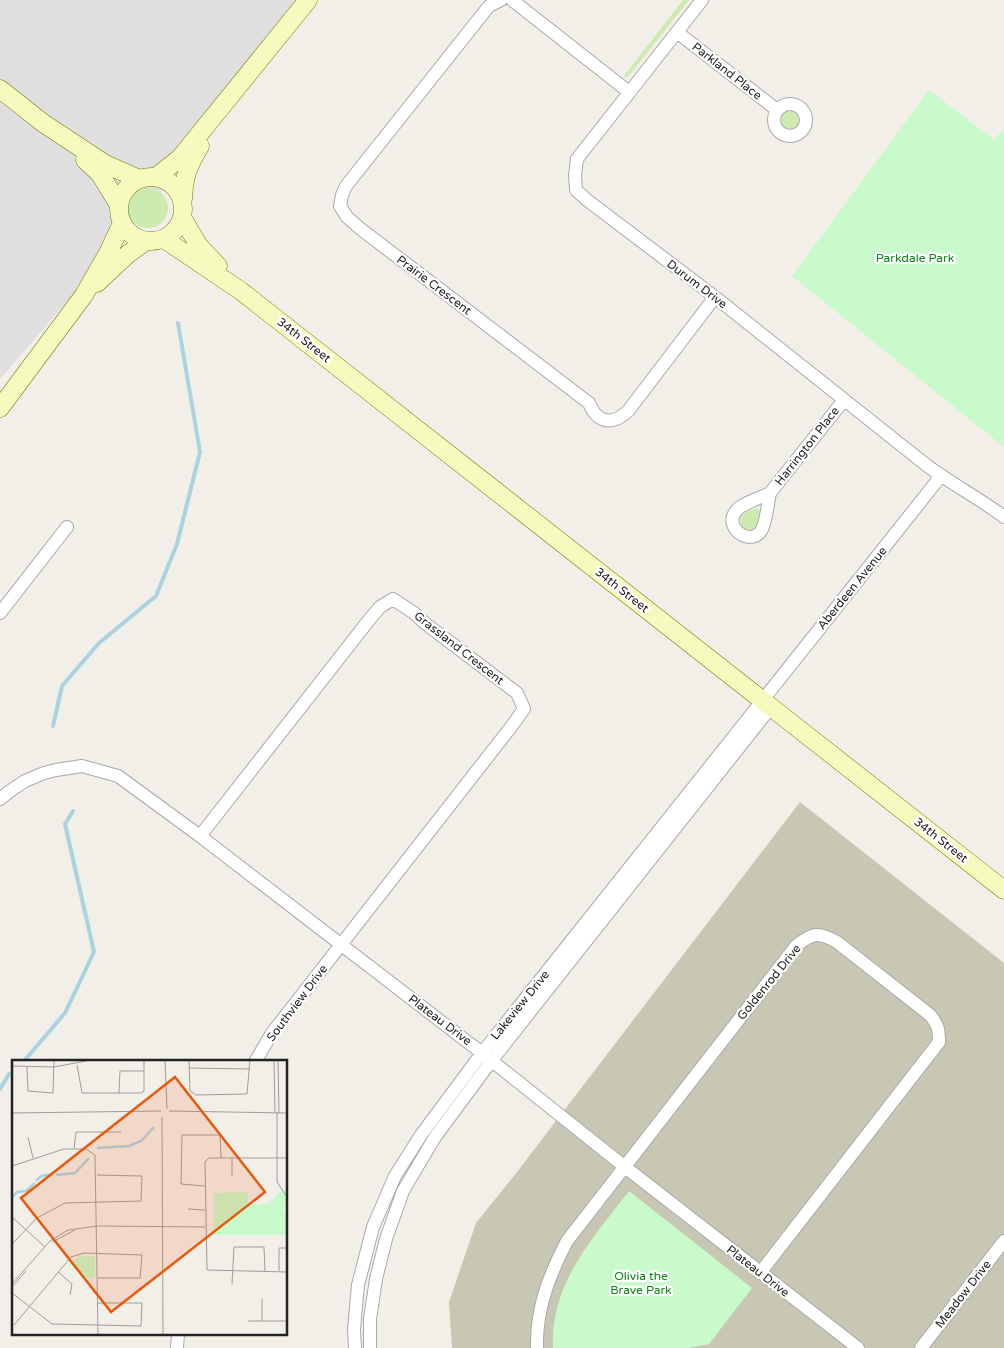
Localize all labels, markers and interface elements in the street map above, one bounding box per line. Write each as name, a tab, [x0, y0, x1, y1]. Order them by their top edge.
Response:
street label: Parkland Place	[690, 40, 765, 103]
park label: Parkdale Park	[876, 251, 955, 265]
street label: Prairie Crescent	[394, 252, 474, 318]
street label: Durum Drive	[664, 257, 730, 311]
street label: 34th Street	[274, 315, 334, 366]
street label: Harrington Place	[772, 404, 842, 488]
street label: Aberdeen Avenue	[814, 544, 890, 632]
street label: 34th Street	[592, 565, 652, 616]
street label: Grassland Crescent	[411, 609, 507, 688]
street label: 34th Street	[911, 815, 971, 866]
street label: Goldenrod Drive	[734, 941, 804, 1023]
street label: Southview Drive	[264, 962, 330, 1044]
street label: Lakeview Drive	[488, 967, 552, 1042]
street label: Plateau Drive	[406, 992, 475, 1048]
inset map	[12, 1060, 288, 1336]
street label: Plateau Drive	[724, 1242, 792, 1300]
street label: Meadow Drive	[932, 1257, 994, 1331]
park label: Olivia the Brave Park	[610, 1269, 672, 1297]

